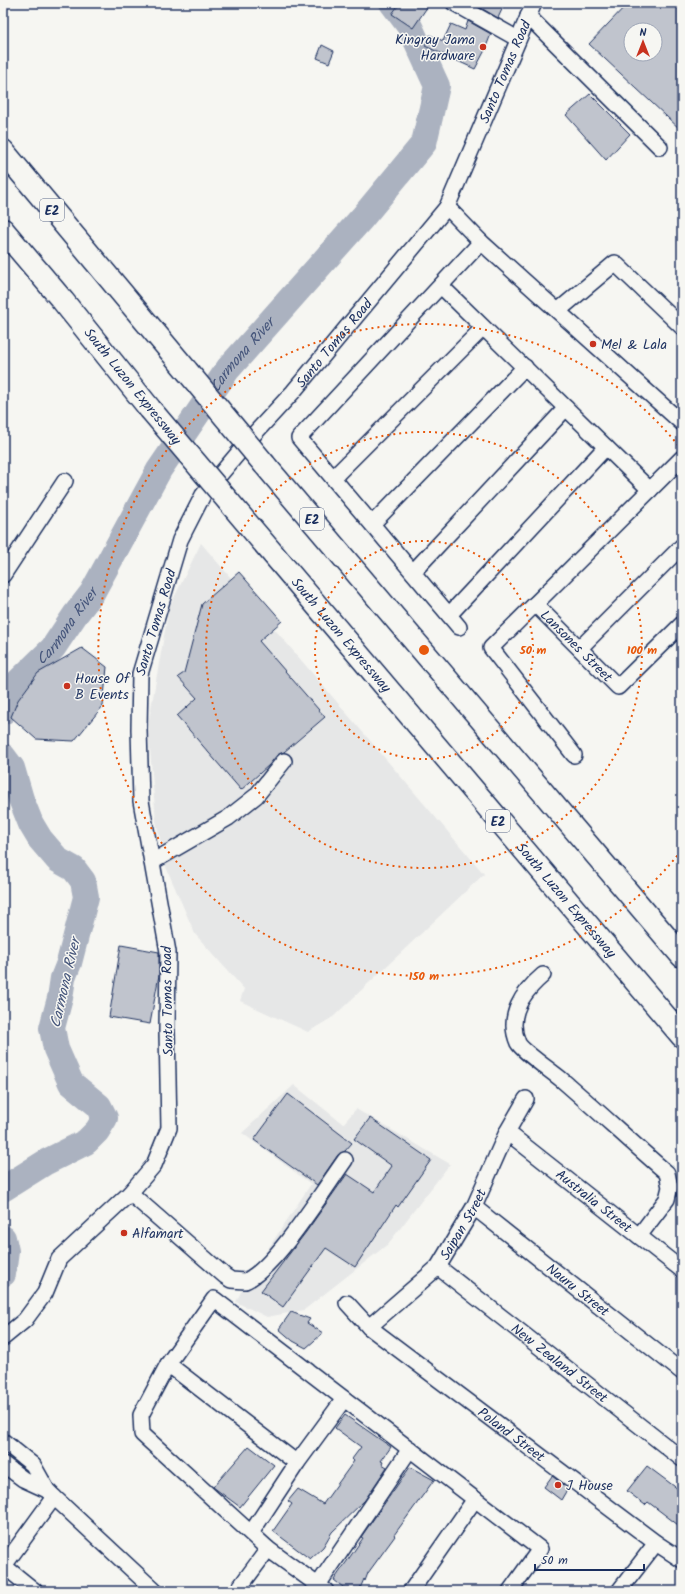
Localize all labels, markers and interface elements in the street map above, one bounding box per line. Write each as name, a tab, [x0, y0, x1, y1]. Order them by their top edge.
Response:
street label: Santo Tomas Road	[474, 16, 538, 127]
north arrow	[623, 22, 663, 62]
text: N	[640, 24, 647, 42]
place label: Kingray Jama Hardware	[395, 29, 476, 67]
marker: Kingray Jama Hardware	[478, 42, 488, 52]
road number: E2	[40, 199, 64, 221]
street label: Santo Tomas Road	[291, 293, 379, 393]
water label: Carmona River	[204, 311, 283, 398]
street label: South Luzon Expressway	[78, 323, 187, 450]
place label: Mel & Lala	[601, 334, 667, 356]
marker: Mel & Lala	[588, 339, 598, 349]
road number: E2	[300, 508, 324, 530]
street label: Santo Tomas Road	[130, 566, 183, 678]
street label: South Luzon Expressway	[285, 573, 397, 698]
water label: Carmona River	[31, 582, 107, 671]
street label: Lansones Street	[535, 605, 618, 688]
text: 50 m	[519, 641, 547, 660]
text: 100 m	[627, 641, 657, 660]
centre of rings	[417, 643, 431, 657]
place label: House Of B Events	[75, 668, 131, 706]
marker: House Of B Events	[62, 681, 72, 691]
road number: E2	[486, 810, 510, 832]
street label: South Luzon Expressway	[510, 838, 622, 964]
water label: Carmona River	[44, 933, 89, 1030]
street label: Santo Tomas Road	[156, 945, 180, 1056]
text: 150 m	[409, 967, 439, 986]
street label: Australia Street	[550, 1164, 637, 1239]
street label: Saipan Street	[435, 1185, 493, 1265]
place label: Alfamart	[132, 1223, 184, 1245]
marker: Alfamart	[119, 1228, 129, 1238]
street label: Nauru Street	[541, 1258, 614, 1323]
street label: New Zealand Street	[506, 1318, 613, 1409]
street label: Poland Street	[473, 1402, 550, 1468]
place label: J House	[566, 1475, 614, 1497]
marker: J House	[553, 1480, 563, 1490]
scale bar	[535, 1546, 644, 1572]
text: 50 m	[541, 1551, 568, 1570]

